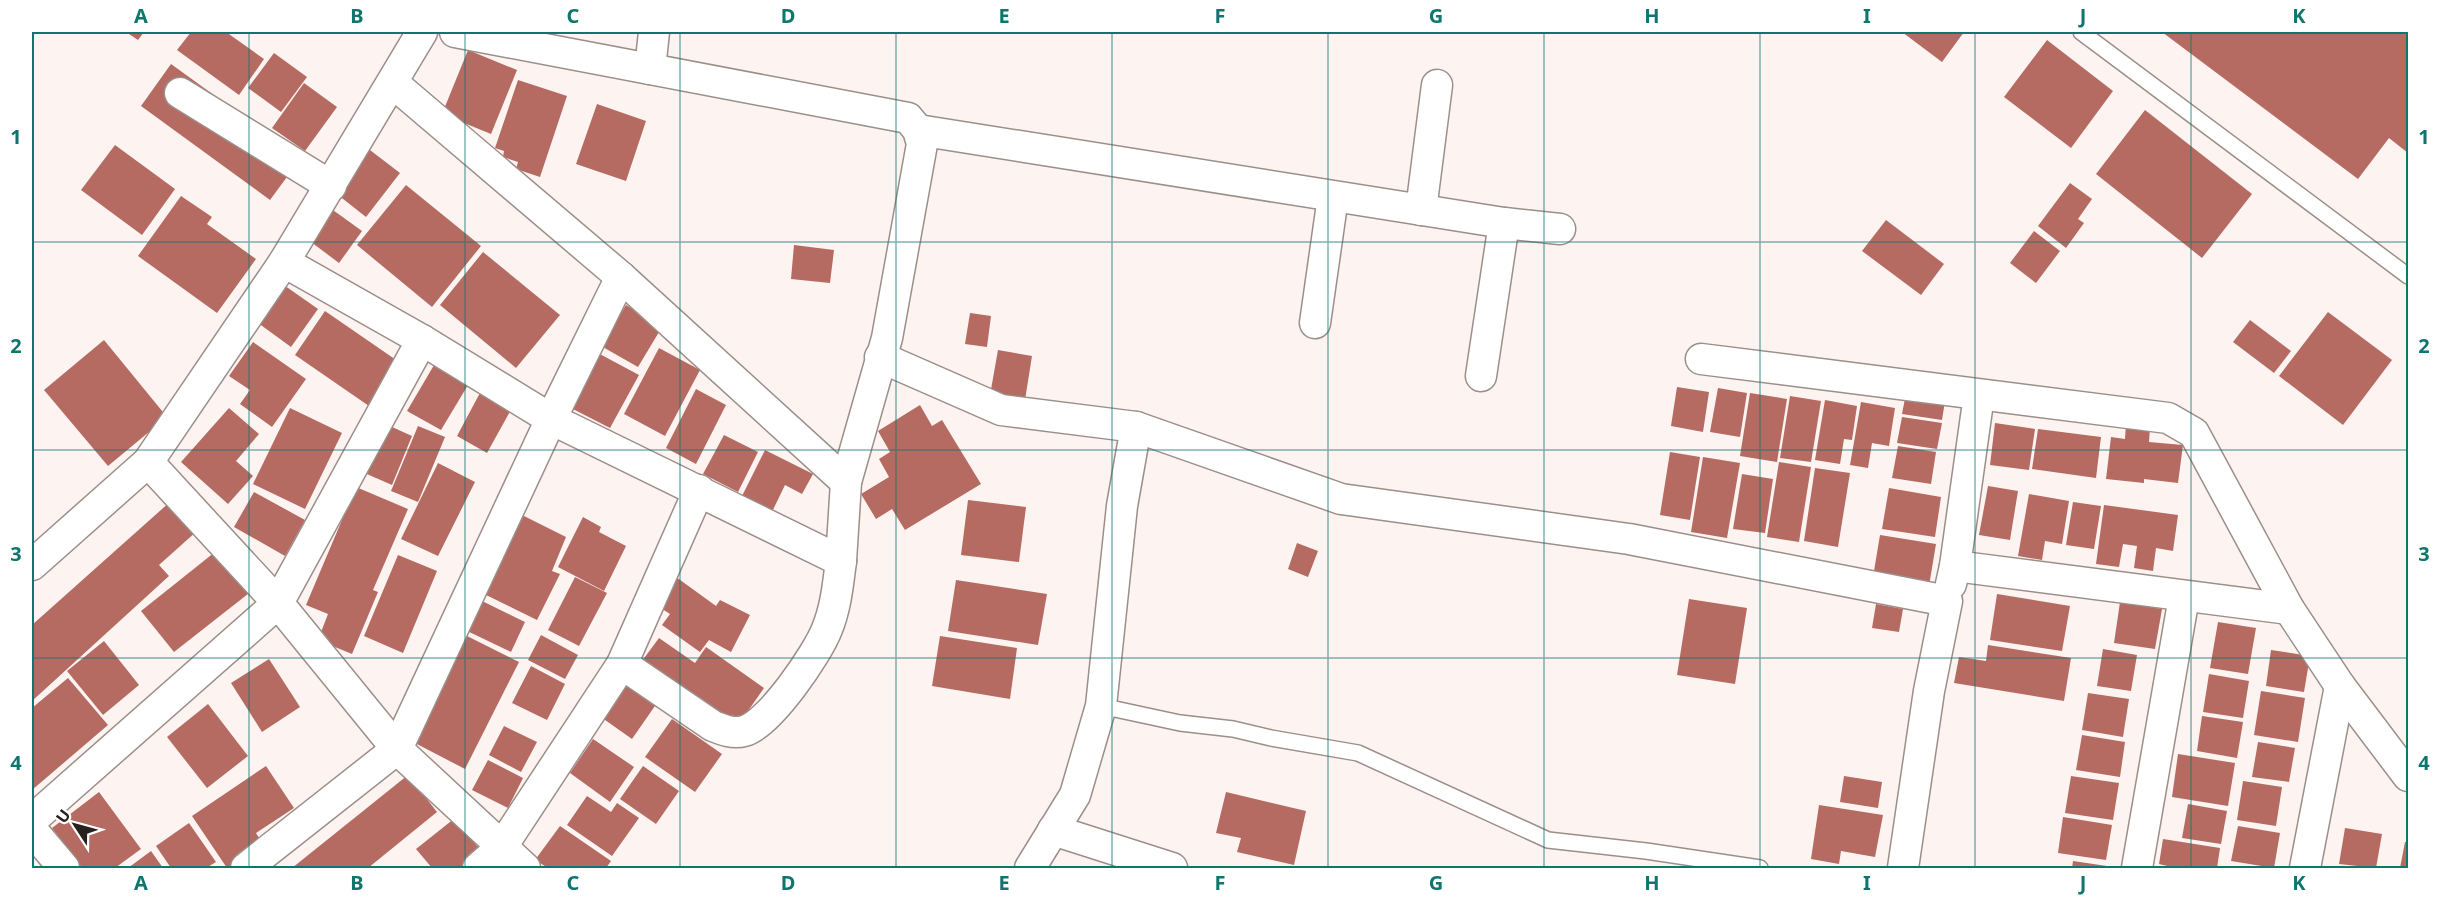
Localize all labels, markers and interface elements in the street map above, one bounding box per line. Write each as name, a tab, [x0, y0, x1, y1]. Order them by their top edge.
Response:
text: A	[134, 2, 148, 29]
text: B	[350, 2, 364, 29]
text: C	[567, 2, 580, 29]
text: D	[781, 2, 795, 29]
text: E	[998, 2, 1010, 29]
text: F	[1215, 2, 1225, 29]
text: G	[1429, 2, 1443, 29]
text: H	[1644, 2, 1660, 29]
text: I	[1863, 2, 1871, 29]
text: J	[2078, 2, 2086, 29]
text: K	[2292, 2, 2306, 29]
text: 1	[10, 123, 22, 150]
text: 1	[2418, 123, 2430, 150]
text: 2	[10, 332, 22, 359]
text: 2	[2418, 332, 2430, 359]
text: 3	[10, 540, 22, 567]
text: 3	[2418, 540, 2430, 567]
text: 4	[10, 749, 22, 776]
text: 4	[2418, 749, 2430, 776]
north arrow	[45, 795, 105, 855]
text: U	[50, 805, 75, 828]
text: A	[134, 869, 148, 896]
text: B	[350, 869, 364, 896]
text: C	[567, 869, 580, 896]
text: D	[781, 869, 795, 896]
text: E	[998, 869, 1010, 896]
text: F	[1215, 869, 1225, 896]
text: G	[1429, 869, 1443, 896]
text: H	[1644, 869, 1660, 896]
text: I	[1863, 869, 1871, 896]
text: J	[2078, 869, 2086, 896]
text: K	[2292, 869, 2306, 896]

